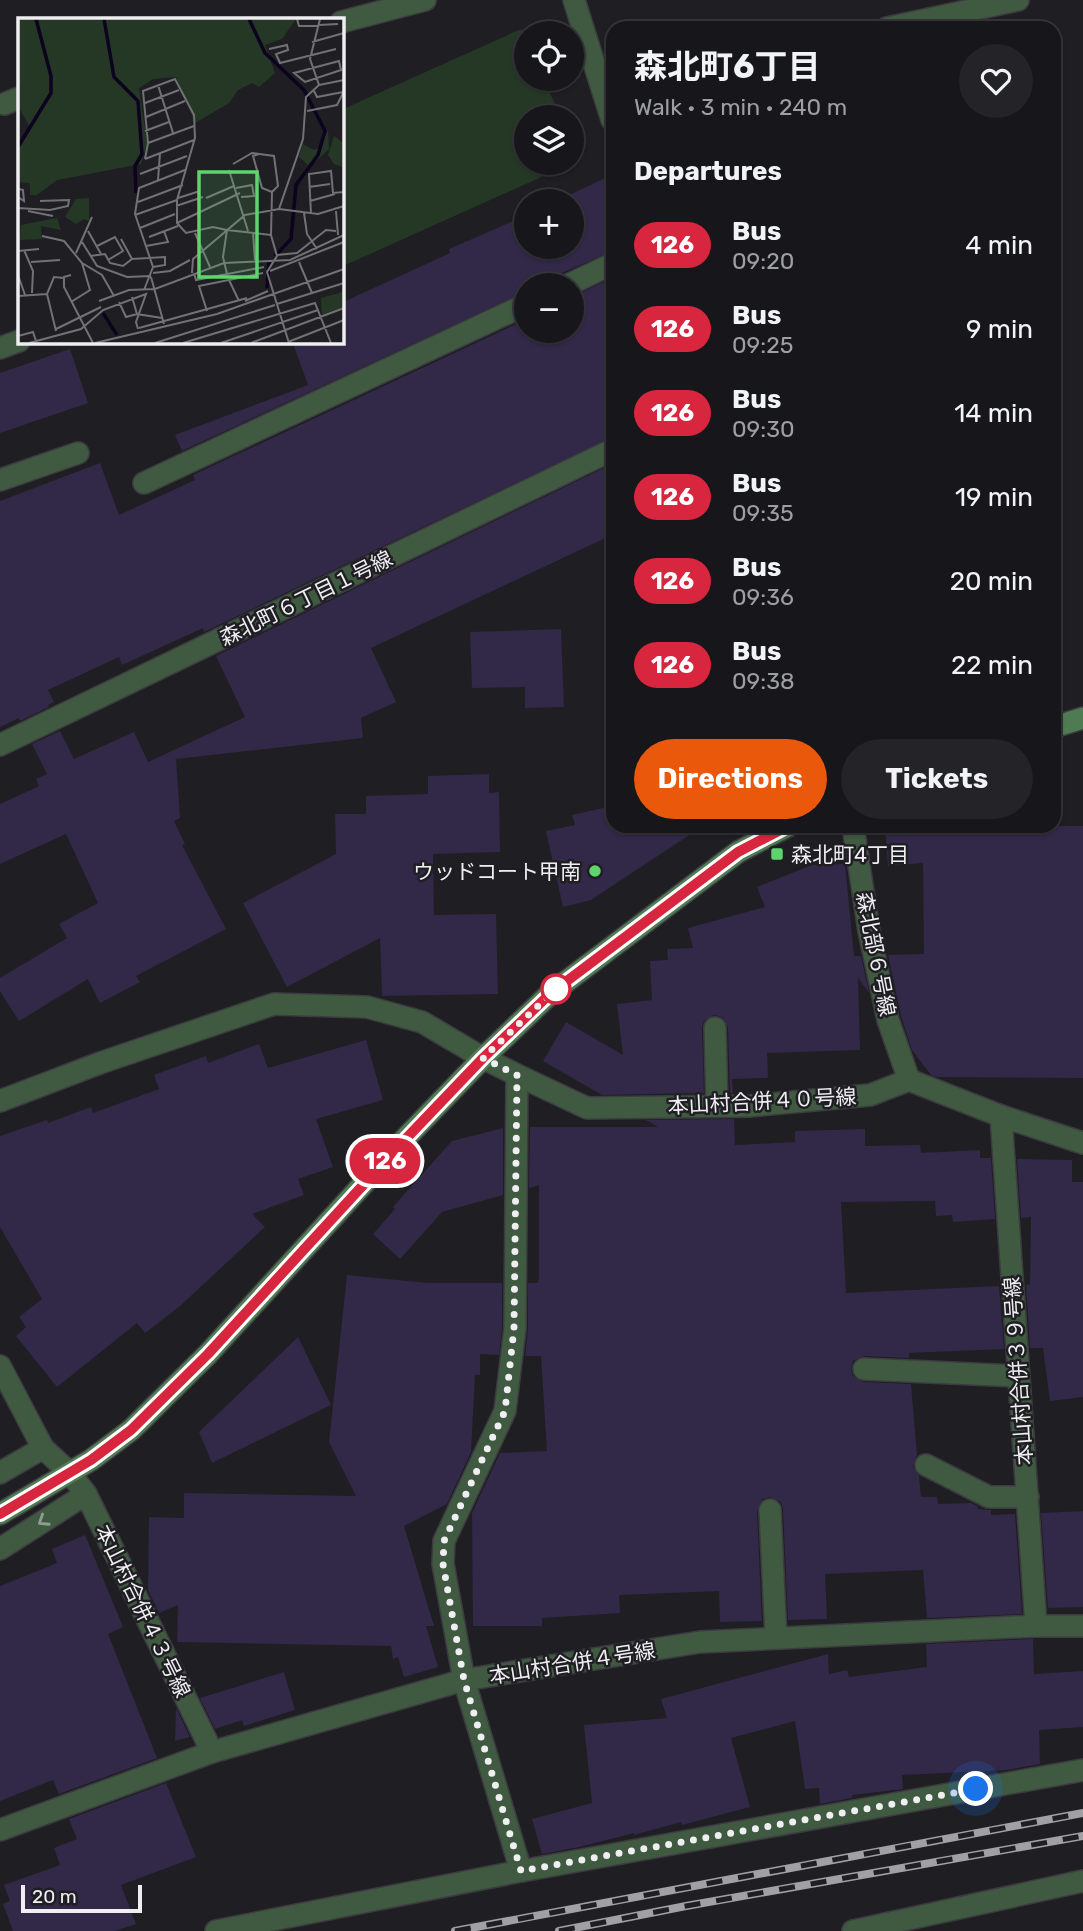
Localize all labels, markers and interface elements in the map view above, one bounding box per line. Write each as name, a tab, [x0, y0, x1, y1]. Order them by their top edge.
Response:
inset map	[18, 18, 343, 343]
map controls	[514, 21, 584, 343]
button: locate	[514, 21, 584, 91]
button: heart	[959, 44, 1033, 118]
text: 森北町6丁目	[634, 47, 820, 86]
text: Walk · 3 min · 240 m	[634, 93, 847, 121]
button: layers	[514, 105, 584, 175]
text: Departures	[634, 156, 782, 187]
button: +	[514, 189, 584, 259]
text: Bus	[732, 216, 781, 247]
text: 4 min	[965, 230, 1033, 261]
text: 126	[651, 231, 694, 259]
text: 09:20	[732, 247, 794, 275]
button: −	[514, 273, 584, 343]
text: Bus	[732, 300, 781, 331]
text: 9 min	[966, 314, 1033, 345]
text: 126	[651, 315, 694, 343]
text: 09:25	[732, 331, 793, 359]
text: Bus	[732, 384, 781, 415]
text: 14 min	[954, 398, 1033, 429]
text: 126	[651, 399, 694, 427]
text: 09:30	[732, 415, 795, 443]
text: Bus	[732, 468, 781, 499]
text: 19 min	[955, 482, 1033, 513]
text: 126	[651, 483, 694, 511]
text: 09:35	[732, 499, 794, 527]
street label: 森北町６丁目１号線	[216, 545, 396, 651]
text: Bus	[732, 552, 781, 583]
text: 20 min	[950, 566, 1033, 597]
text: 126	[651, 567, 694, 595]
text: 09:36	[732, 583, 794, 611]
text: Bus	[732, 636, 781, 667]
text: 22 min	[951, 650, 1033, 681]
text: 126	[651, 651, 694, 679]
text: 09:38	[732, 667, 795, 695]
button: Directions	[634, 739, 827, 819]
button: Tickets	[841, 739, 1033, 819]
place label: 森北町4丁目	[791, 842, 909, 867]
marker: 森北町4丁目	[769, 846, 785, 862]
place label: ウッドコート甲南	[413, 859, 581, 884]
marker: ウッドコート甲南	[587, 863, 603, 879]
street label: 森北部６号線	[852, 890, 900, 1018]
unlabelled marker	[541, 974, 571, 1004]
street label: 本山村合併４０号線	[667, 1084, 857, 1118]
line badge: 126	[345, 1138, 425, 1184]
text: 126	[363, 1147, 407, 1175]
street label: 本山村合併３９号線	[999, 1276, 1037, 1466]
one-way arrow	[38, 1513, 51, 1526]
street label: 本山村合併４３号線	[90, 1521, 196, 1701]
street label: 本山村合併４号線	[487, 1638, 657, 1688]
your location	[958, 1771, 993, 1806]
scale bar	[21, 1882, 142, 1914]
text: 20 m	[32, 1885, 77, 1908]

